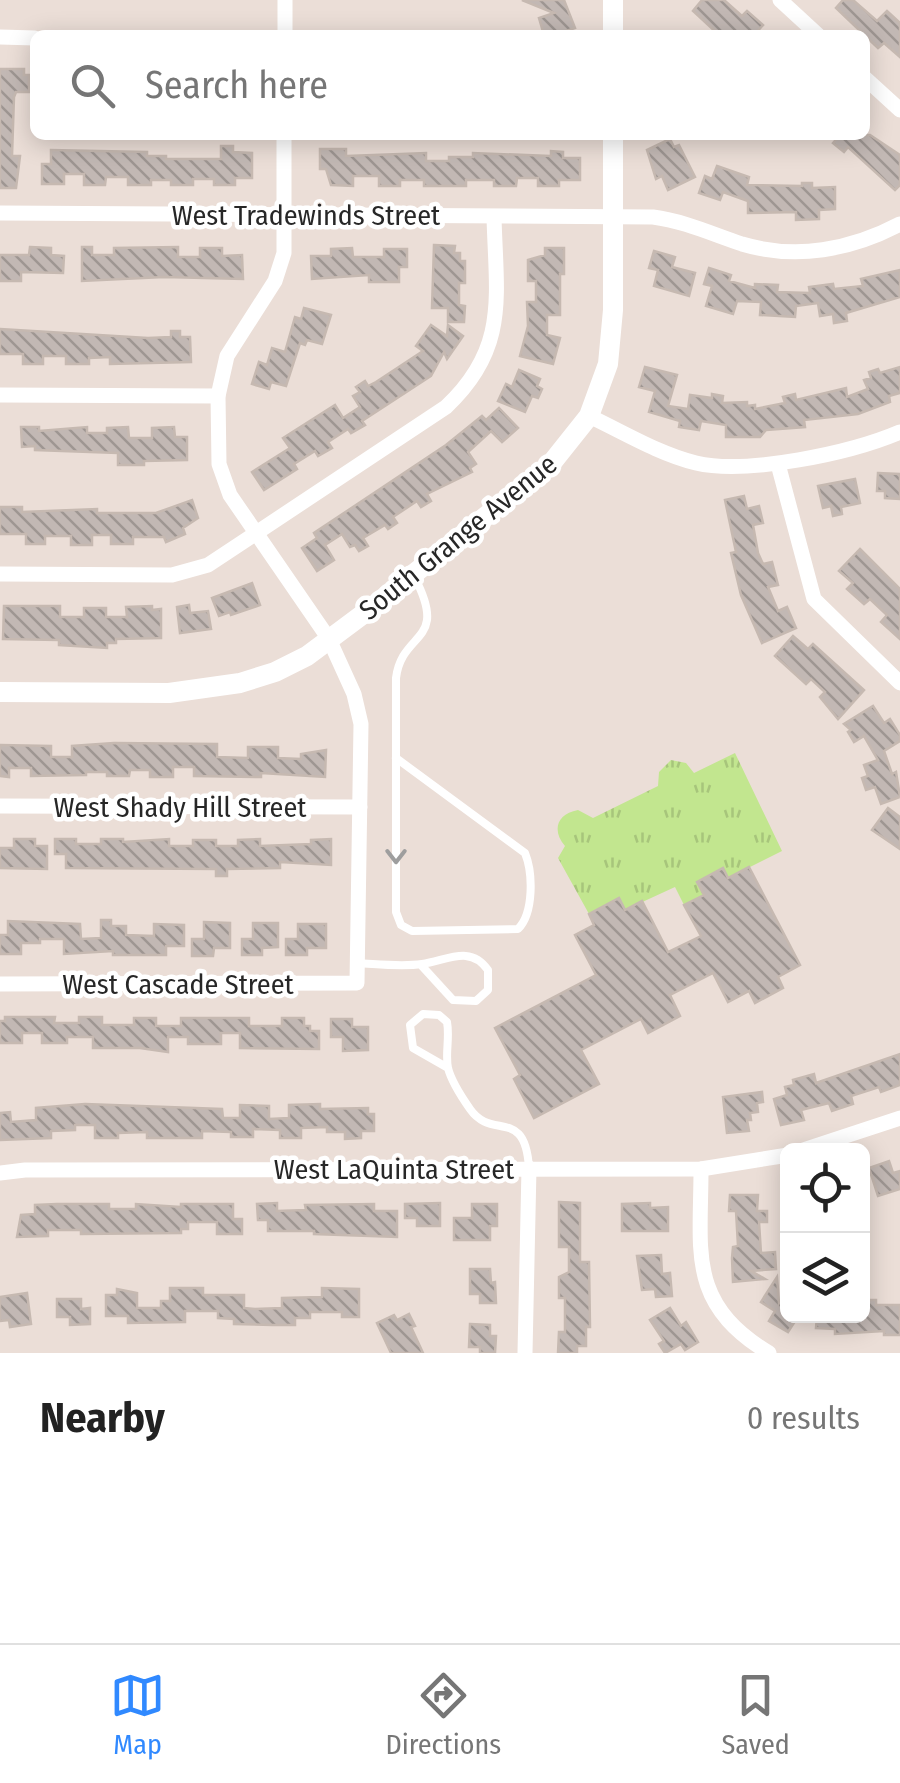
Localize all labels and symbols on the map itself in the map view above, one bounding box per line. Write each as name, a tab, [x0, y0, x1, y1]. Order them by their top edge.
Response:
street label: West Tradewinds Street	[172, 199, 441, 232]
street label: South Grange Avenue	[353, 447, 563, 627]
street label: West Shady Hill Street	[54, 791, 307, 824]
one-way arrow	[385, 848, 407, 864]
street label: West Cascade Street	[62, 968, 295, 1001]
street label: West LaQuinta Street	[274, 1153, 515, 1186]

